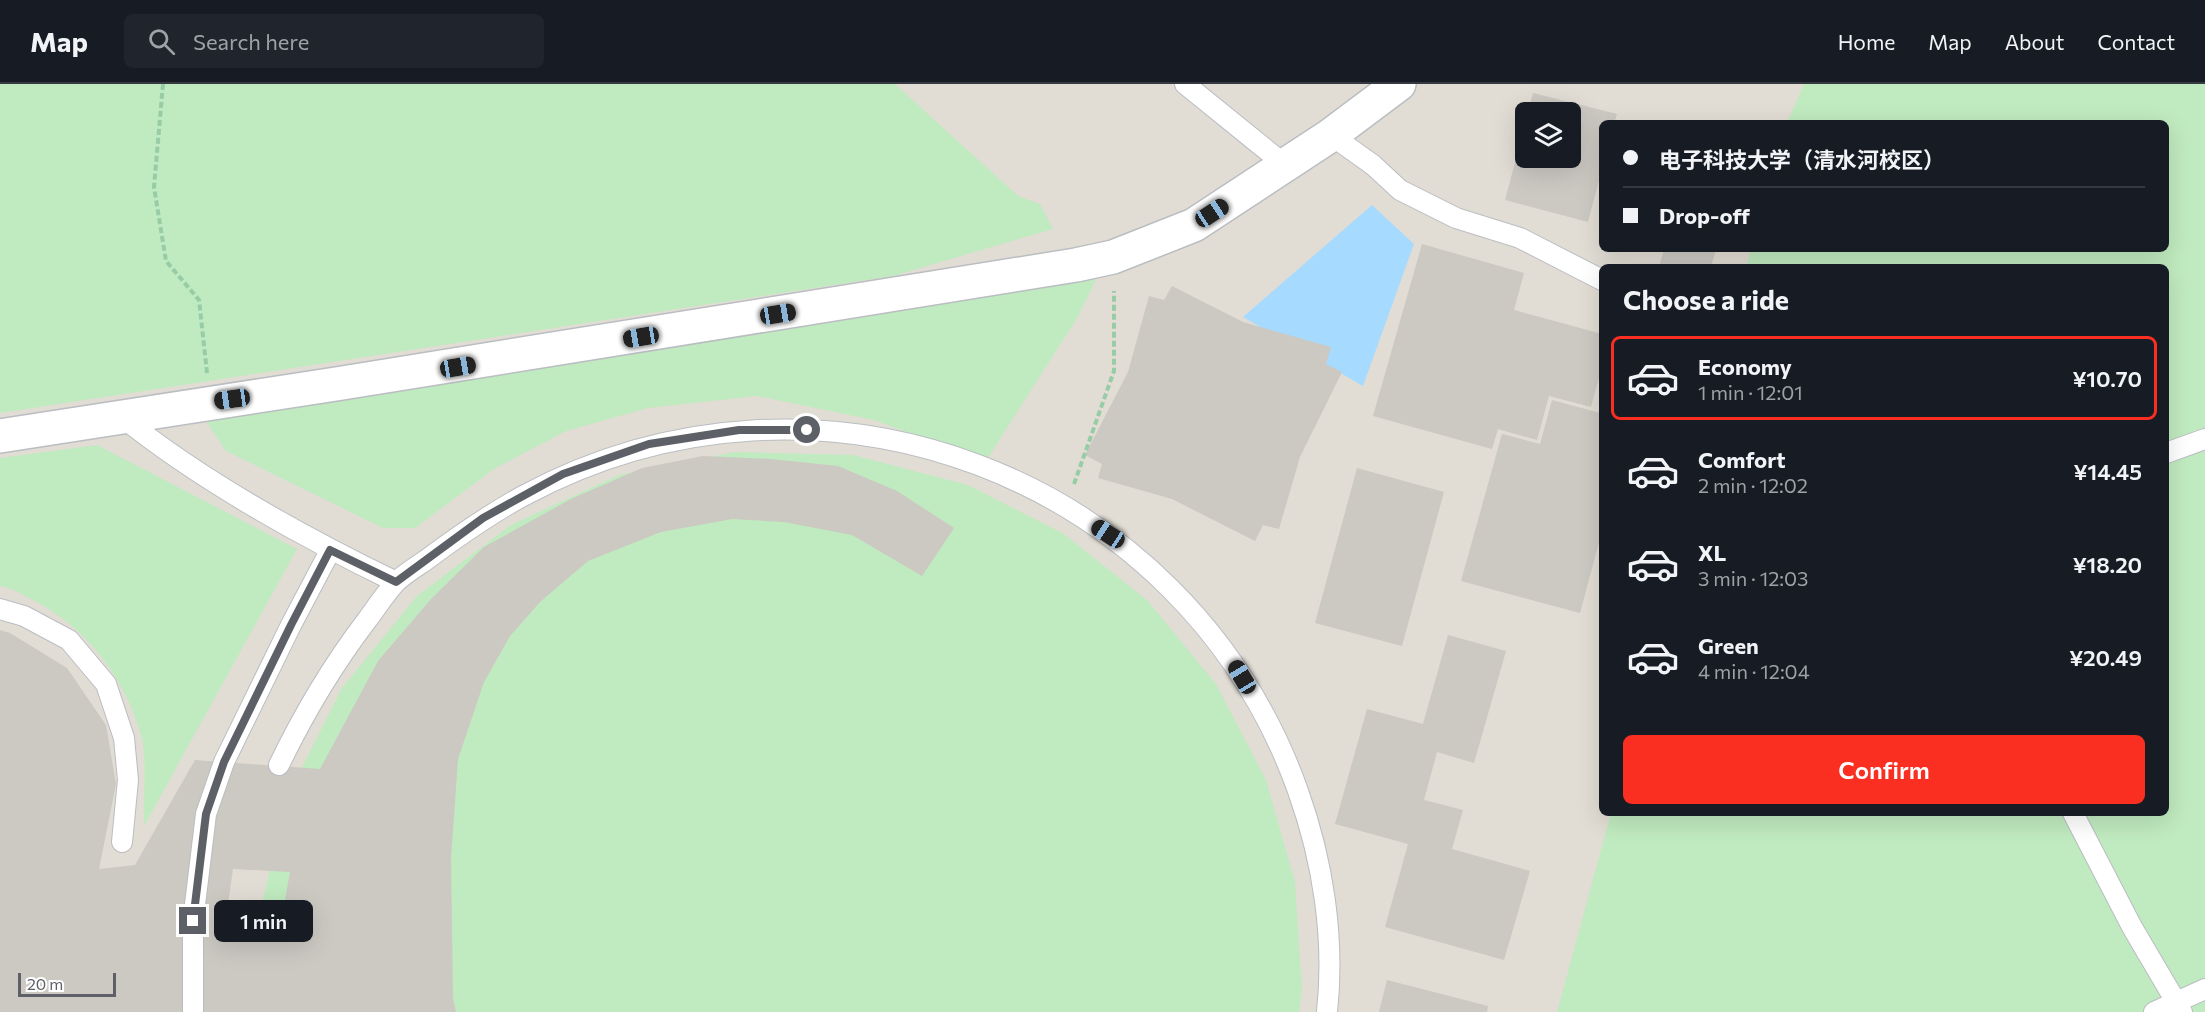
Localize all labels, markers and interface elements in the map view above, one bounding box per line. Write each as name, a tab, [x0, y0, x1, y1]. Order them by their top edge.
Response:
search box	[124, 14, 544, 68]
text: Map	[30, 24, 88, 58]
icon: search	[145, 25, 178, 58]
text: Search here	[193, 28, 309, 55]
text: Home	[1838, 29, 1895, 54]
text: Map	[1928, 29, 1972, 54]
text: About	[2005, 29, 2064, 54]
text: Contact	[2097, 29, 2175, 54]
map controls	[1515, 102, 1581, 168]
button: layers	[1515, 102, 1581, 168]
text: 电子科技大学（清水河校区）	[1659, 146, 1945, 173]
car	[1192, 196, 1232, 230]
text: Drop-off	[1659, 202, 1750, 229]
text: Choose a ride	[1623, 283, 1789, 316]
car	[759, 302, 797, 326]
car	[622, 325, 660, 349]
icon: car	[1626, 351, 1680, 405]
text: Economy	[1698, 353, 1792, 380]
car	[439, 355, 477, 379]
text: ¥10.70	[2072, 365, 2142, 392]
text: 1 min · 12:01	[1698, 380, 1803, 404]
car	[213, 388, 251, 410]
route start	[793, 416, 820, 443]
icon: car	[1626, 444, 1680, 498]
text: Comfort	[1698, 446, 1786, 473]
text: ¥14.45	[2073, 458, 2142, 485]
text: 2 min · 12:02	[1698, 473, 1808, 497]
car	[1088, 517, 1128, 551]
icon: car	[1626, 537, 1680, 591]
text: XL	[1698, 539, 1726, 566]
text: ¥18.20	[2073, 551, 2142, 578]
text: 3 min · 12:03	[1698, 566, 1808, 590]
icon: car	[1626, 630, 1680, 684]
text: Green	[1698, 632, 1759, 659]
text: ¥20.49	[2069, 644, 2142, 671]
car	[1225, 657, 1259, 697]
text: 4 min · 12:04	[1698, 659, 1810, 683]
button: Confirm	[1623, 735, 2145, 804]
callout: 1 min	[214, 900, 313, 942]
route end	[179, 907, 206, 934]
text: 1 min	[240, 909, 287, 933]
scale bar	[18, 970, 116, 998]
text: 20 m	[27, 974, 63, 993]

